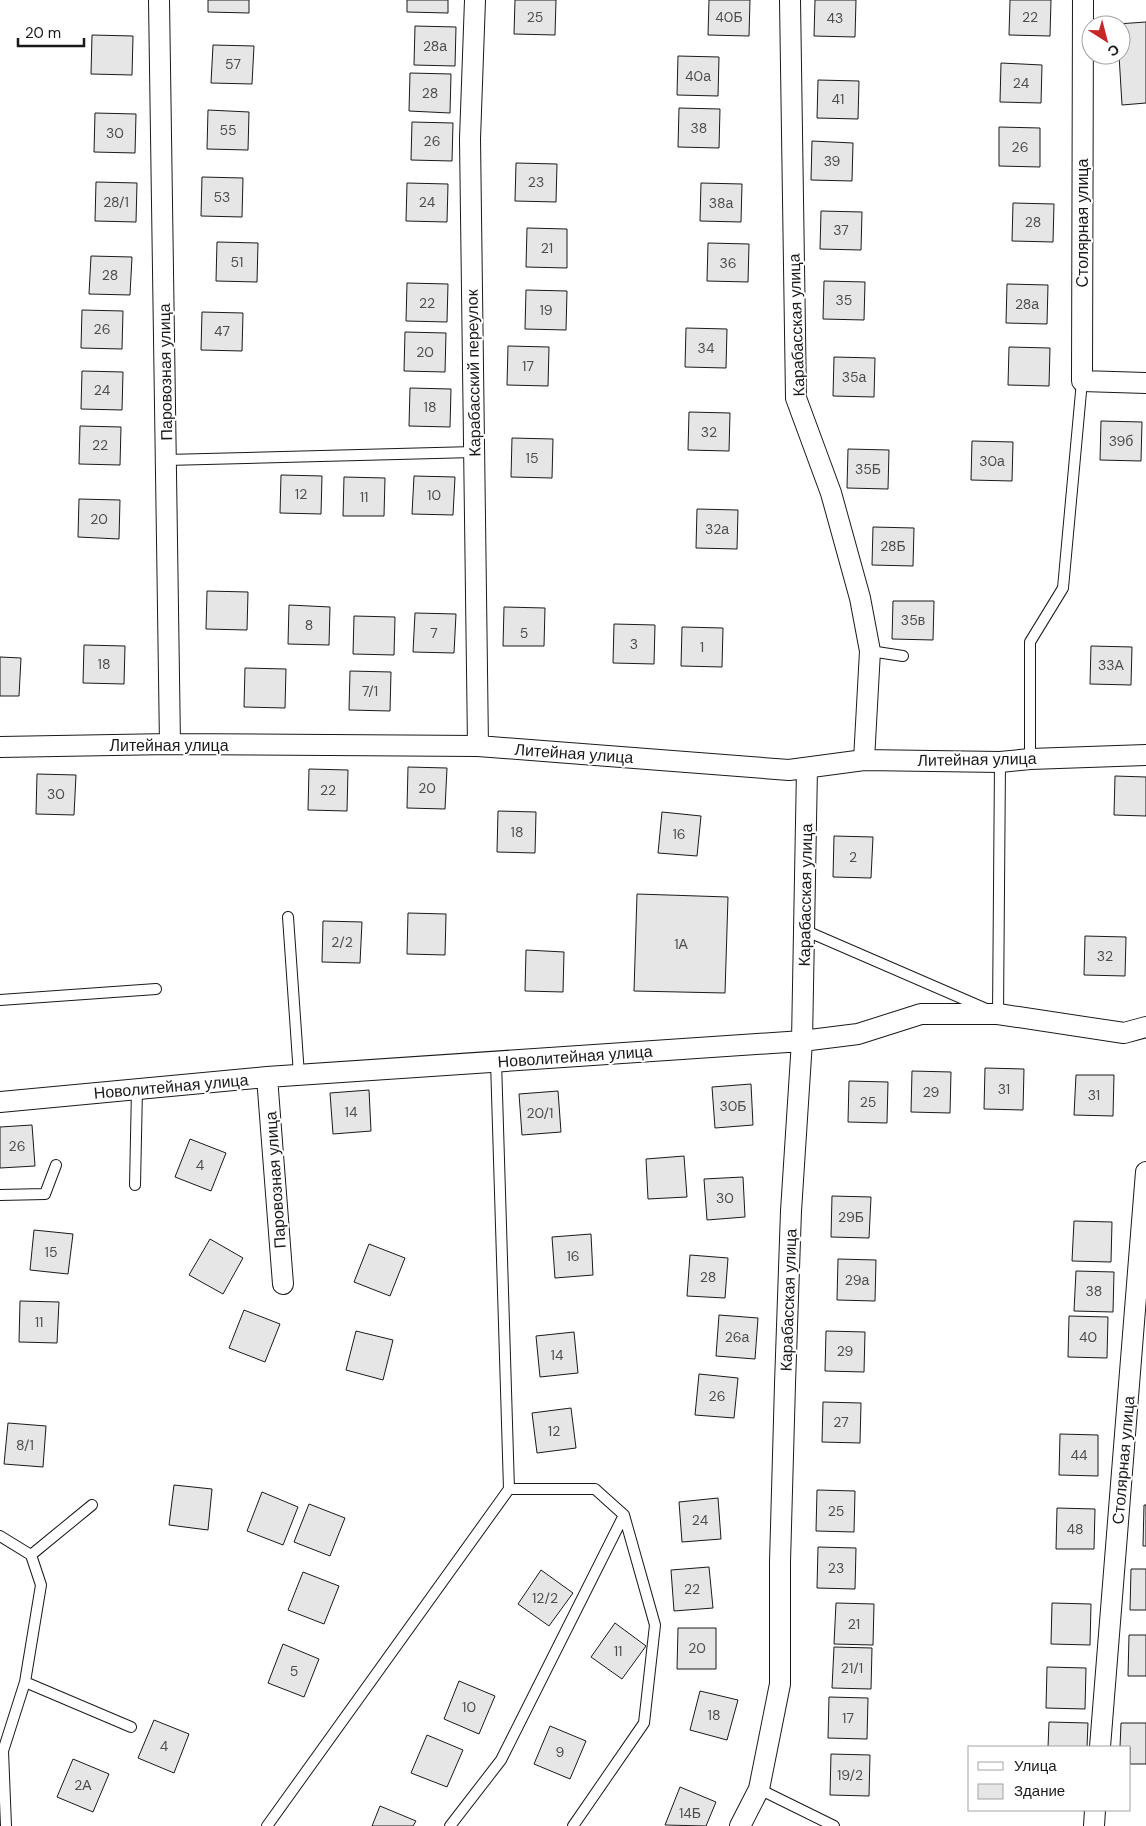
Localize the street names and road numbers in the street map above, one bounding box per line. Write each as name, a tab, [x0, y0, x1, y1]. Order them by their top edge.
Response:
street label: Столярная улица	[1072, 159, 1093, 287]
street label: Карабасская улица	[784, 253, 809, 397]
street label: Карабасский переулок	[462, 288, 485, 457]
street label: Паровозная улица	[154, 303, 177, 441]
street label: Литейная улица	[109, 735, 229, 756]
street label: Литейная улица	[514, 739, 634, 768]
street label: Литейная улица	[917, 748, 1037, 771]
street label: Карабасская улица	[794, 823, 817, 967]
street label: Новолитейная улица	[497, 1041, 653, 1072]
street label: Новолитейная улица	[93, 1069, 249, 1104]
street label: Паровозная улица	[260, 1111, 291, 1249]
street label: Карабасская улица	[776, 1228, 801, 1372]
street label: Столярная улица	[1107, 1395, 1140, 1525]

